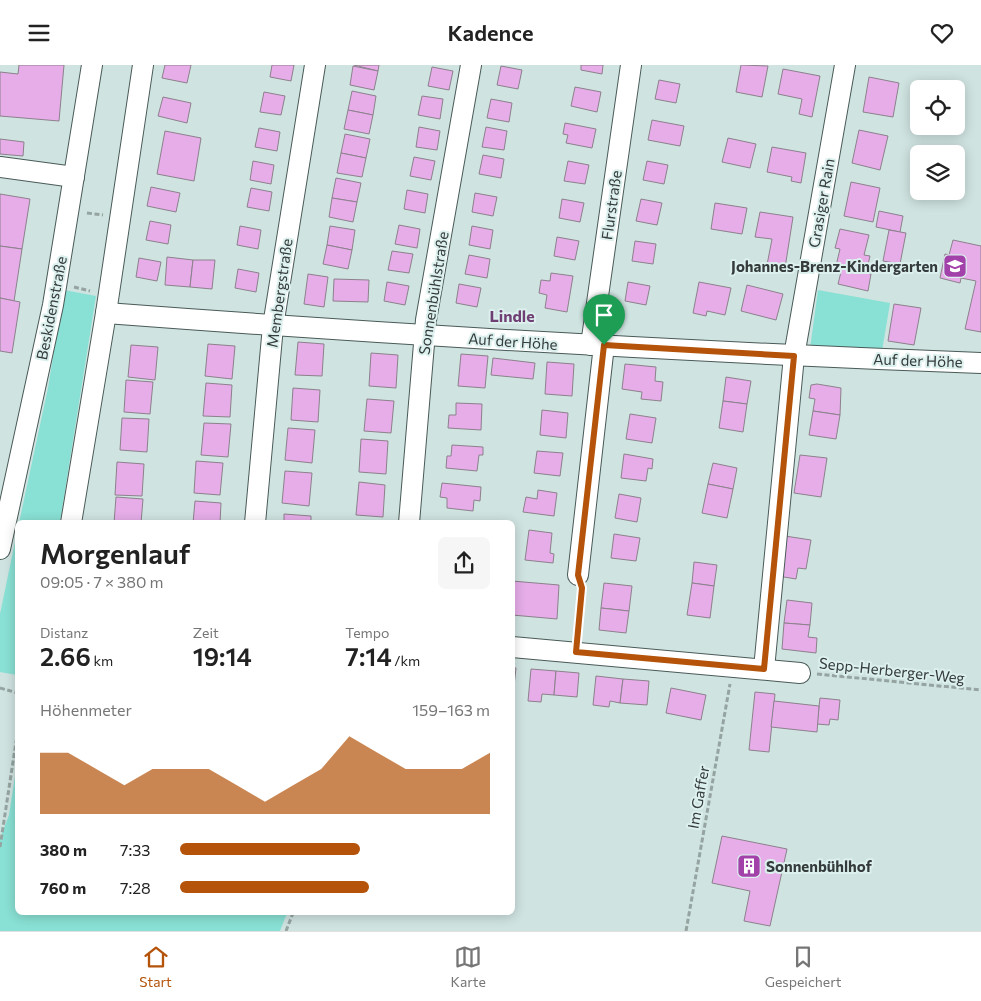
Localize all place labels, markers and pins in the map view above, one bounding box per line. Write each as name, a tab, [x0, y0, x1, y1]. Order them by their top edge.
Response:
school or university icon: Johannes-Brenz-Kindergarten	[942, 253, 968, 279]
place label: Johannes-Brenz-Kindergarten	[731, 257, 938, 275]
pin	[583, 294, 625, 345]
building icon: Sonnenbühlhof	[736, 853, 762, 879]
place label: Sonnenbühlhof	[766, 857, 873, 875]

